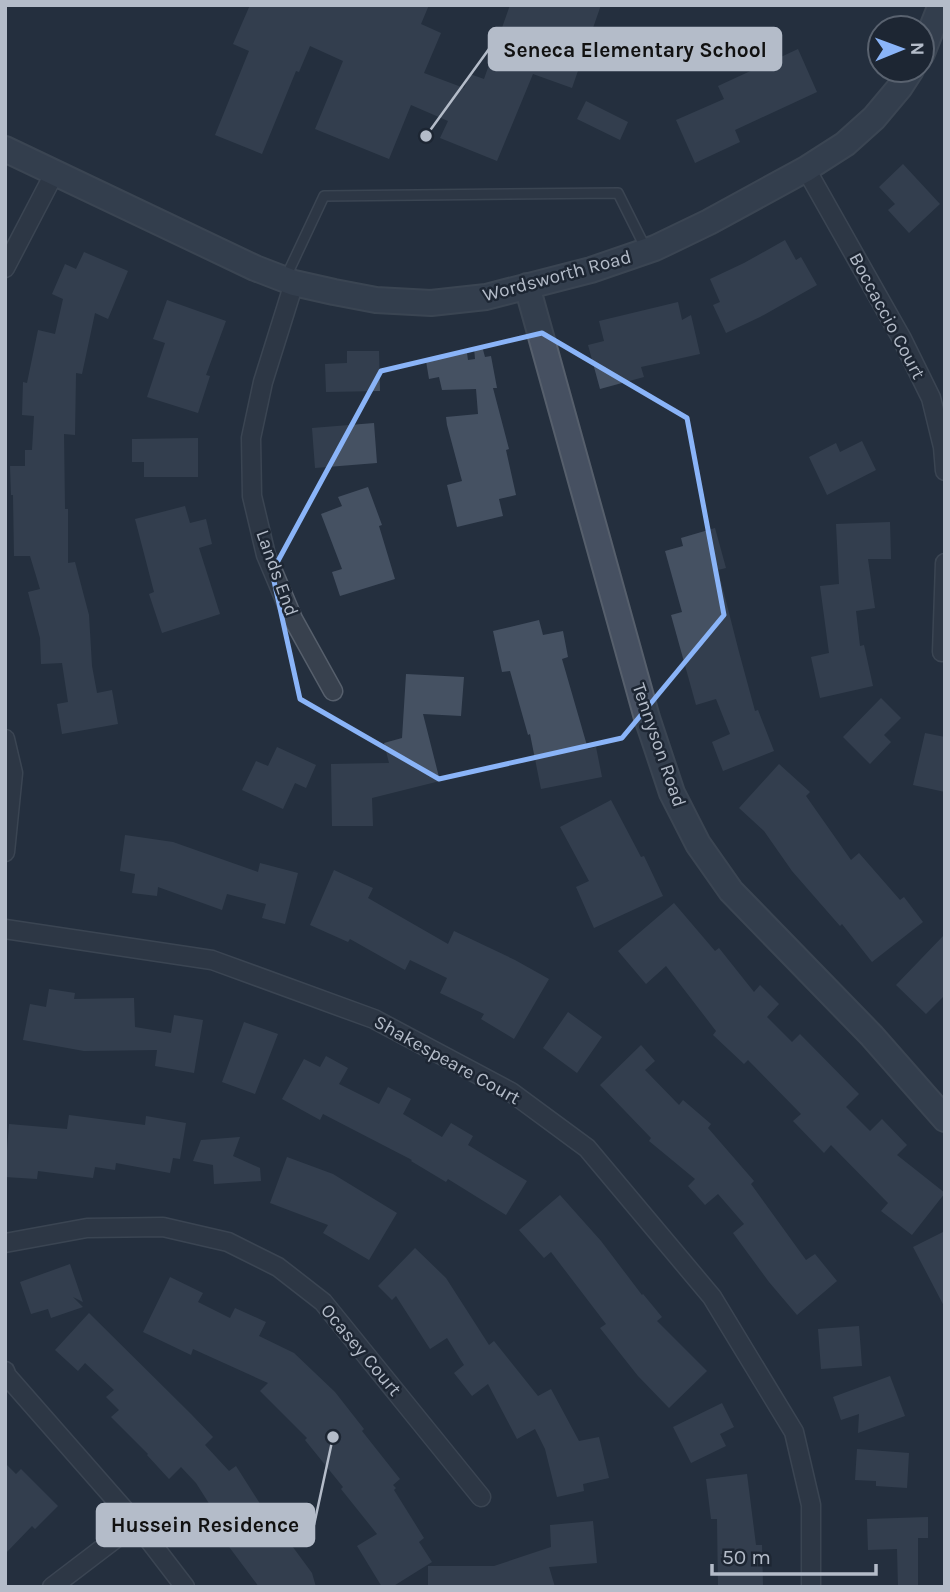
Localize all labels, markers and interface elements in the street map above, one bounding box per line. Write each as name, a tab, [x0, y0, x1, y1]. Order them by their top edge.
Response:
north arrow	[866, 14, 936, 84]
callout: Seneca Elementary School	[489, 28, 781, 70]
text: Seneca Elementary School	[503, 38, 767, 62]
text: N	[906, 42, 928, 56]
street label: Wordsworth Road	[480, 246, 634, 306]
street label: Boccaccio Court	[844, 249, 930, 383]
street label: Lands End	[251, 527, 303, 619]
street label: Tennyson Road	[627, 680, 691, 810]
street label: Shakespeare Court	[370, 1011, 524, 1109]
street label: Ocasey Court	[316, 1300, 406, 1400]
callout: Hussein Residence	[97, 1504, 314, 1546]
text: Hussein Residence	[111, 1513, 299, 1537]
scale bar	[712, 1532, 876, 1576]
text: 50 m	[722, 1545, 771, 1569]

